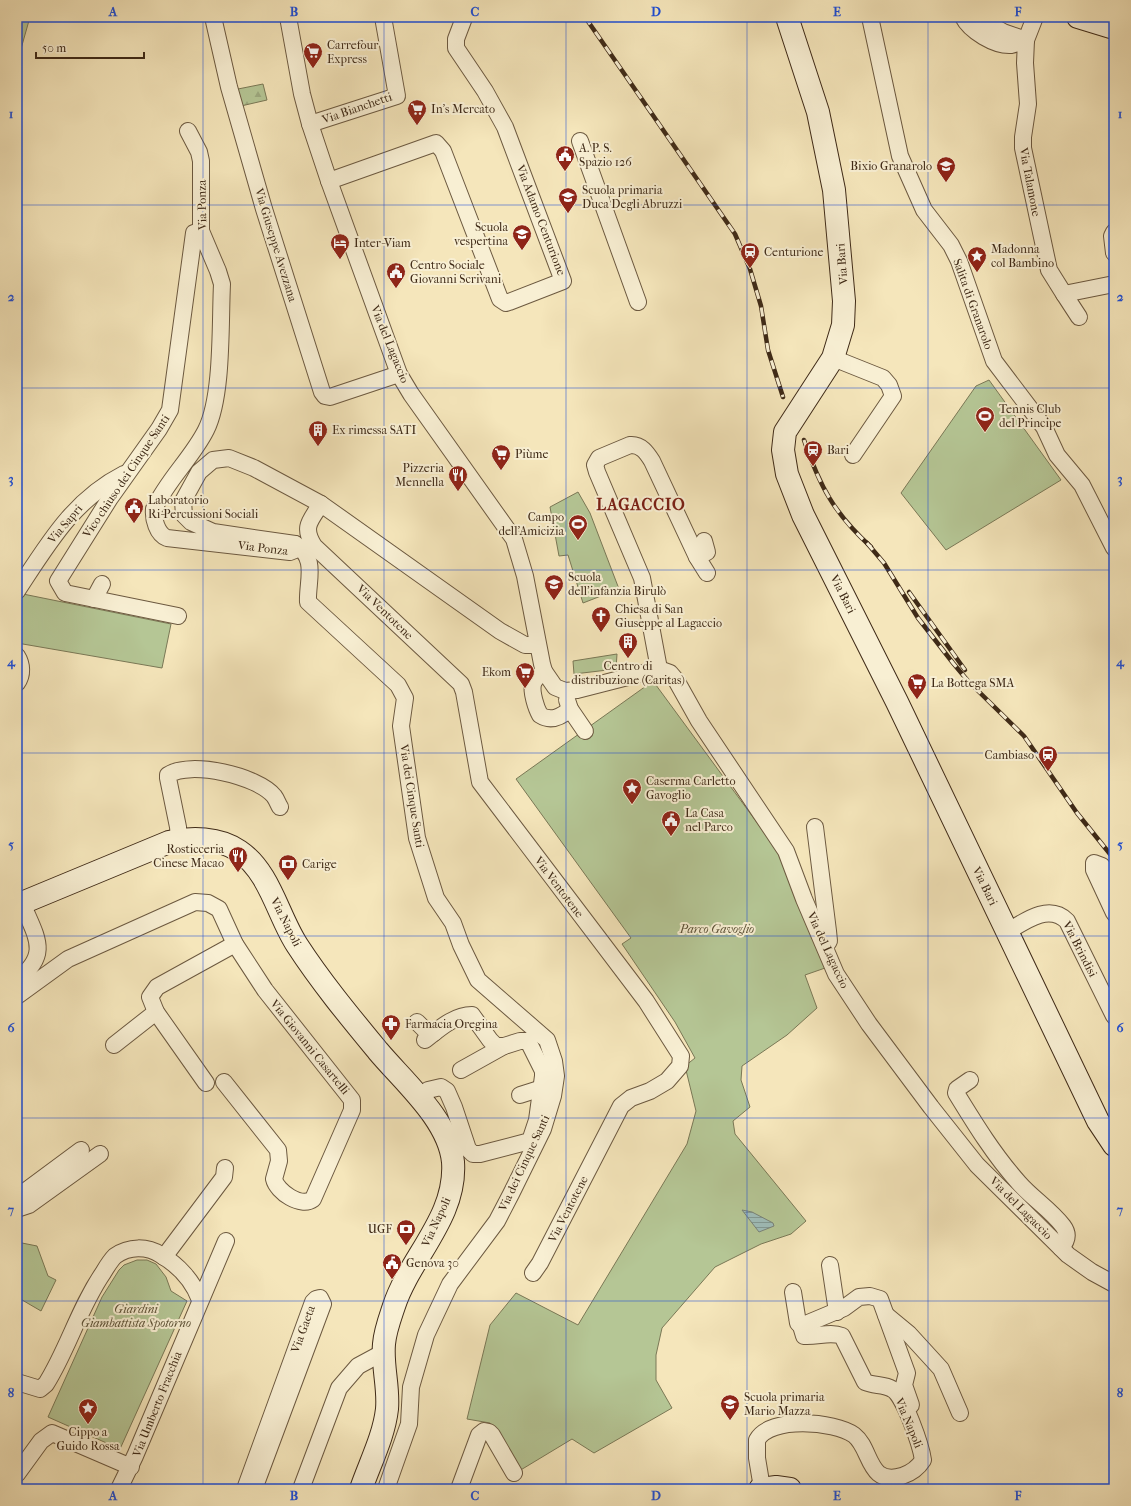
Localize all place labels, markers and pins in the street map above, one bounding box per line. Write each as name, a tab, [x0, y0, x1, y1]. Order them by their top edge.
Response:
place label: Carrefour Express	[327, 38, 379, 66]
supermarket icon: Carrefour Express	[302, 41, 324, 69]
supermarket icon: In's Mercato	[406, 98, 428, 126]
place label: In's Mercato	[431, 102, 495, 116]
place label: A. P. S. Spazio 126	[578, 141, 632, 169]
public building icon: A. P. S. Spazio 126	[554, 144, 576, 172]
school or university icon: Bixio Granarolo	[935, 155, 957, 183]
place label: Bixio Granarolo	[850, 159, 932, 173]
place label: Scuola primaria Duca Degli Abruzzi	[582, 183, 683, 211]
school or university icon: Scuola primaria Duca Degli Abruzzi	[557, 186, 579, 214]
place label: Scuola vespertina	[454, 220, 508, 248]
school or university icon: Scuola vespertina	[511, 223, 533, 251]
hotel icon: Inter-Viam	[329, 232, 351, 260]
place label: Inter-Viam	[354, 236, 411, 250]
station icon: Centurione	[739, 241, 761, 269]
place label: Madonna col Bambino	[991, 242, 1054, 270]
place label: Centurione	[764, 245, 823, 259]
place icon: Madonna col Bambino	[966, 245, 988, 273]
place label: Centro Sociale Giovanni Scrivani	[410, 258, 502, 286]
public building icon: Centro Sociale Giovanni Scrivani	[385, 261, 407, 289]
place label: Tennis Club del Principe	[999, 402, 1061, 430]
sports icon: Tennis Club del Principe	[974, 405, 996, 433]
building icon: Ex rimessa SATI	[307, 419, 329, 447]
place label: Ex rimessa SATI	[332, 423, 416, 437]
station icon: Bari	[802, 439, 824, 467]
supermarket icon: Piùme	[490, 443, 512, 471]
place label: Bari	[827, 443, 849, 457]
place label: Piùme	[515, 447, 548, 461]
place label: Pizzeria Mennella	[395, 461, 444, 489]
restaurant icon: Pizzeria Mennella	[447, 464, 469, 492]
place label: Laboratorio Ri-Percussioni Sociali	[148, 493, 259, 521]
public building icon: Laboratorio Ri-Percussioni Sociali	[123, 496, 145, 524]
place label: Campo dell'Amicizia	[498, 510, 564, 538]
sports icon: Campo dell'Amicizia	[567, 513, 589, 541]
place label: Scuola dell'infanzia Birulò	[568, 570, 666, 598]
school or university icon: Scuola dell'infanzia Birulò	[543, 573, 565, 601]
place label: Chiesa di San Giuseppe al Lagaccio	[615, 602, 722, 630]
church icon: Chiesa di San Giuseppe al Lagaccio	[590, 605, 612, 633]
building icon: Centro di distribuzione (Caritas)	[617, 631, 639, 659]
place label: Centro di distribuzione (Caritas)	[571, 659, 685, 687]
supermarket icon: Ekom	[514, 661, 536, 689]
place label: Ekom	[482, 665, 511, 679]
supermarket icon: La Bottega SMA	[906, 672, 928, 700]
place label: La Bottega SMA	[931, 676, 1014, 690]
station icon: Cambiaso	[1037, 744, 1059, 772]
place label: Cambiaso	[985, 748, 1034, 762]
place label: Caserma Carletto Gavoglio	[646, 774, 736, 802]
place icon: Caserma Carletto Gavoglio	[621, 777, 643, 805]
place label: La Casa nel Parco	[685, 806, 733, 834]
public building icon: La Casa nel Parco	[660, 809, 682, 837]
place label: Rosticceria Cinese Macao	[153, 842, 224, 870]
restaurant icon: Rosticceria Cinese Macao	[227, 845, 249, 873]
bank icon: Carige	[277, 853, 299, 881]
place label: Carige	[302, 857, 337, 871]
pharmacy icon: Farmacia Oregina	[380, 1013, 402, 1041]
place label: Farmacia Oregina	[405, 1017, 498, 1031]
bank icon: UGF	[395, 1218, 417, 1246]
place label: UGF	[368, 1222, 393, 1236]
public building icon: Genova 30	[381, 1252, 403, 1280]
place label: Genova 30	[406, 1256, 459, 1270]
place label: Scuola primaria Mario Mazza	[744, 1390, 825, 1418]
school or university icon: Scuola primaria Mario Mazza	[719, 1393, 741, 1421]
place icon: Cippo a Guido Rossa	[77, 1397, 99, 1425]
place label: Cippo a Guido Rossa	[57, 1425, 120, 1453]

